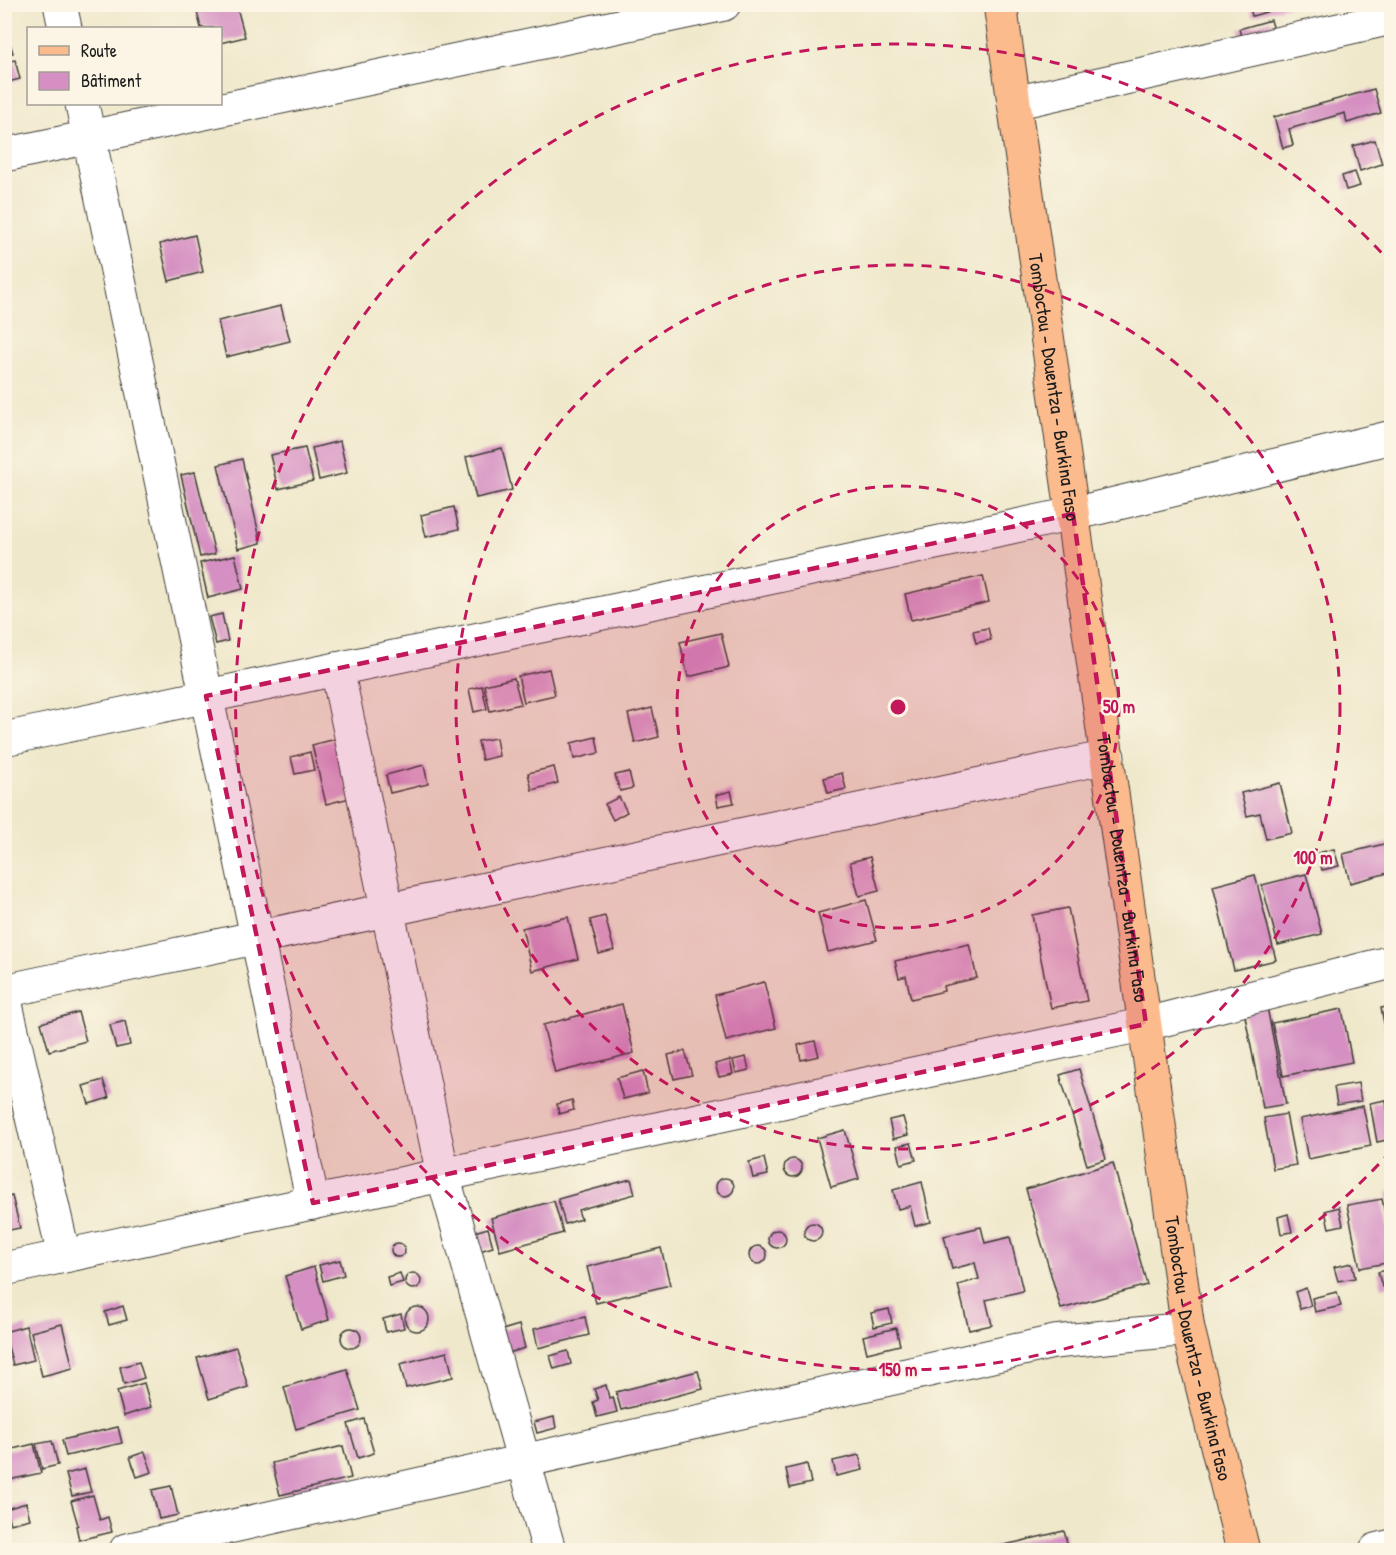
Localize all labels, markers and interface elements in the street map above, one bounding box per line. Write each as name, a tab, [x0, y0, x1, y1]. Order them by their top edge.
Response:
legend	[27, 27, 222, 105]
text: Route	[81, 38, 117, 63]
text: Bâtiment	[81, 68, 142, 93]
street label: Tomboctou - Douentza - Burkina Faso	[1023, 252, 1087, 523]
text: 50 m	[1103, 694, 1135, 719]
centre of rings	[888, 697, 908, 717]
street label: Tomboctou - Douentza - Burkina Faso	[1091, 733, 1155, 1004]
text: 100 m	[1293, 845, 1333, 870]
street label: Tomboctou - Douentza - Burkina Faso	[1159, 1214, 1239, 1483]
text: 150 m	[879, 1357, 917, 1382]

